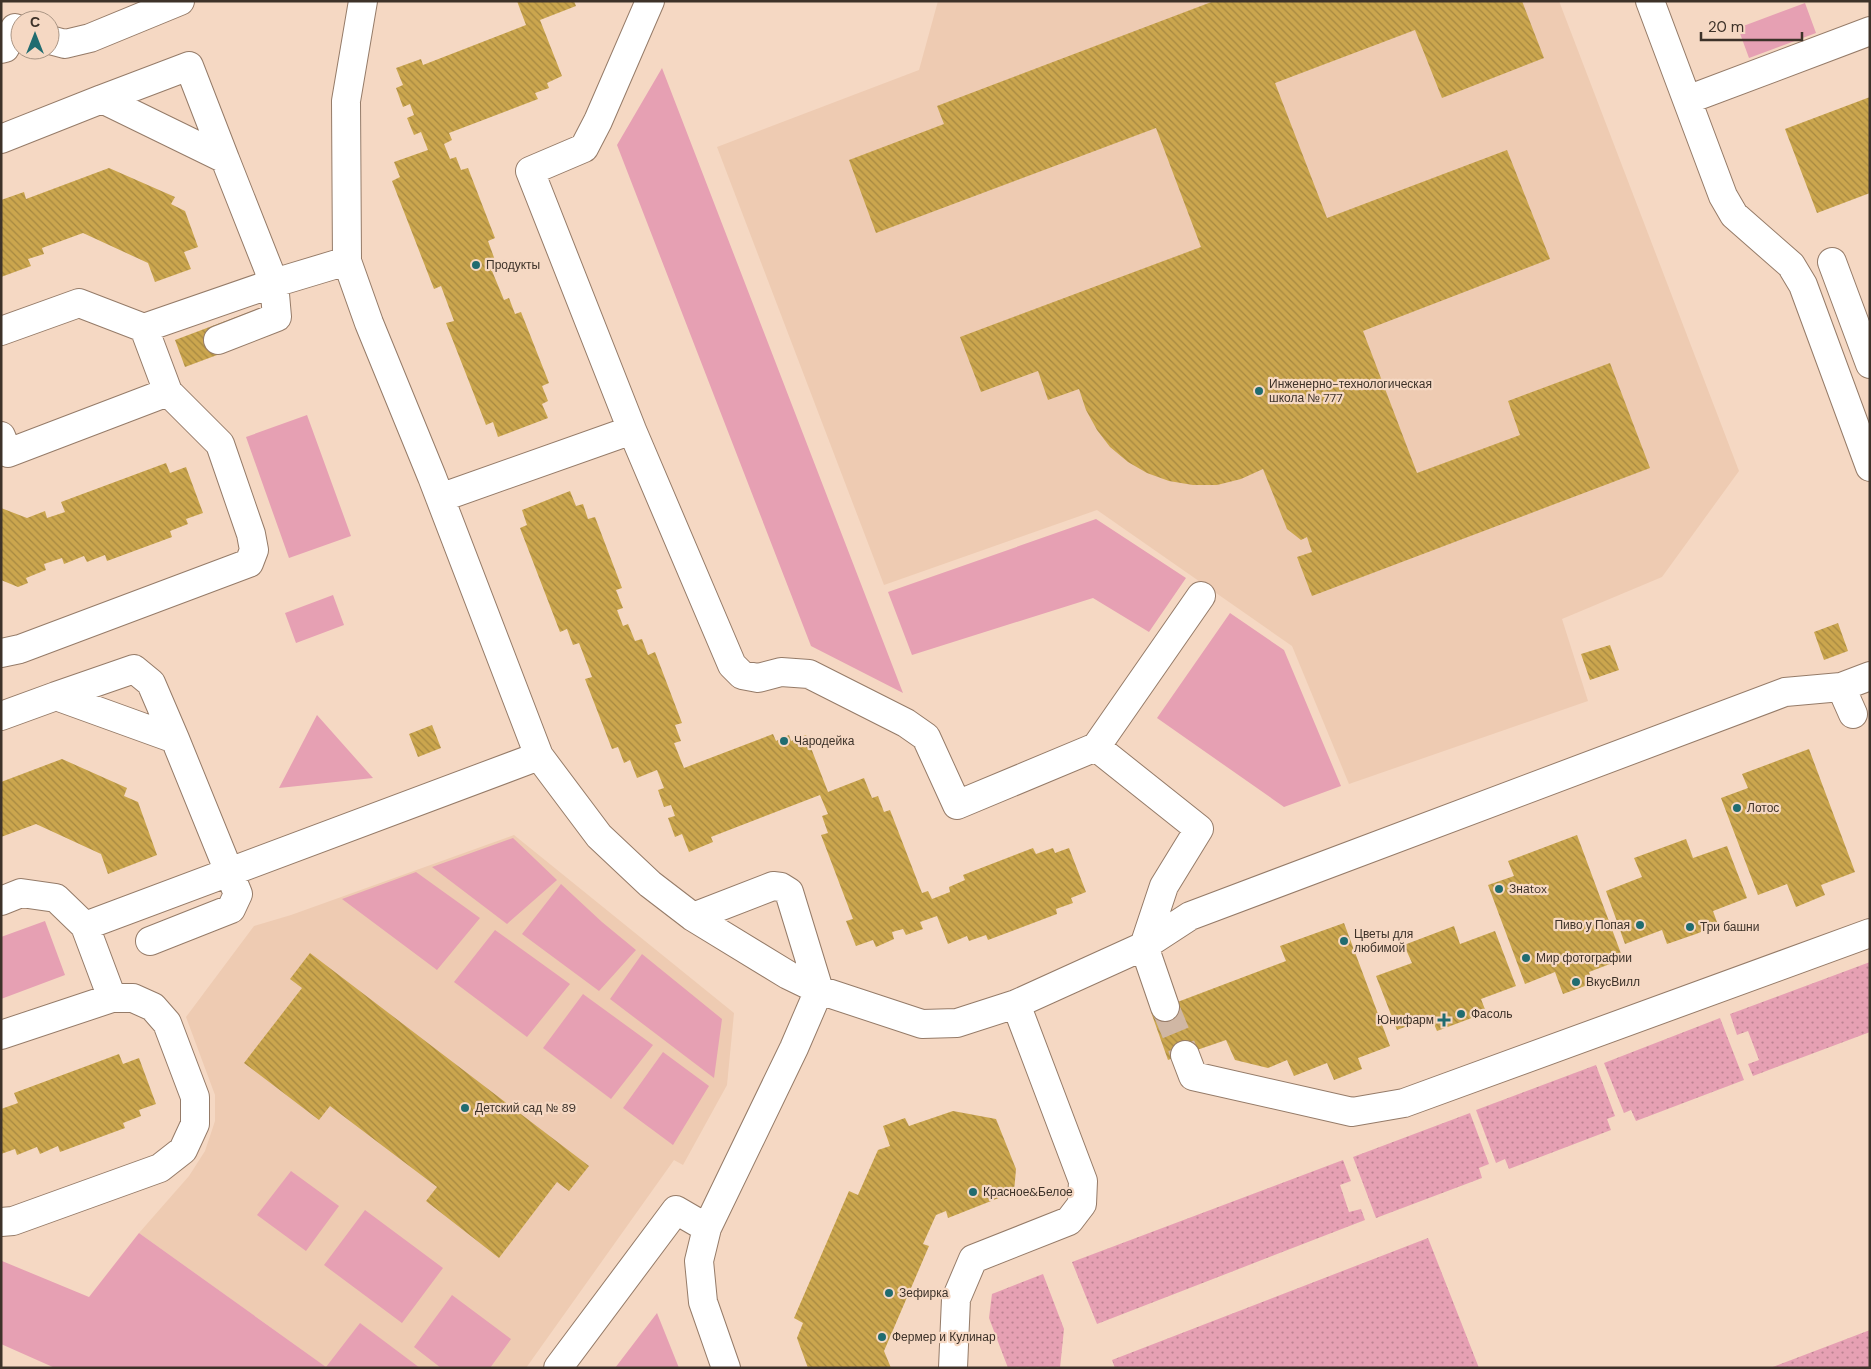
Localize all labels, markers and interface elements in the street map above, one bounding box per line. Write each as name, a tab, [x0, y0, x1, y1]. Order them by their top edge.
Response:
north arrow	[10, 10, 60, 60]
scale bar	[1701, 10, 1802, 42]
text: С	[30, 13, 40, 31]
text: 20 m	[1708, 17, 1744, 37]
place label: Продукты	[486, 257, 540, 273]
marker: Продукты	[470, 259, 482, 271]
place label: Инженерно-технологическая школа № 777	[1269, 376, 1432, 406]
marker: Инженерно-технологическая школа № 777	[1253, 385, 1265, 397]
place label: Чародейка	[794, 733, 855, 749]
marker: Чародейка	[778, 735, 790, 747]
place label: Лотос	[1747, 800, 1779, 816]
marker: Лотос	[1731, 802, 1743, 814]
place label: Знаtox	[1509, 881, 1547, 897]
marker: Знаtox	[1493, 883, 1505, 895]
place label: Пиво у Попая	[1554, 917, 1630, 933]
marker: Пиво у Попая	[1634, 919, 1646, 931]
place label: Три башни	[1700, 919, 1759, 935]
marker: Три башни	[1684, 921, 1696, 933]
place label: Цветы для любимой	[1354, 926, 1413, 956]
marker: Цветы для любимой	[1338, 935, 1350, 947]
place label: Мир фотографии	[1536, 950, 1632, 966]
marker: Мир фотографии	[1520, 952, 1532, 964]
place label: ВкусВилл	[1586, 974, 1640, 990]
marker: ВкусВилл	[1570, 976, 1582, 988]
place label: Фасоль	[1471, 1006, 1513, 1022]
marker: Фасоль	[1455, 1008, 1467, 1020]
place label: Юнифарм	[1377, 1012, 1434, 1028]
marker: Юнифарм	[1438, 1014, 1450, 1026]
place label: Детский сад № 89	[475, 1100, 576, 1116]
marker: Детский сад № 89	[459, 1102, 471, 1114]
place label: Красное&Белое	[983, 1184, 1073, 1200]
marker: Красное&Белое	[967, 1186, 979, 1198]
place label: Зефирка	[899, 1285, 949, 1301]
marker: Зефирка	[883, 1287, 895, 1299]
place label: Фермер и Кулинар	[892, 1329, 996, 1345]
marker: Фермер и Кулинар	[876, 1331, 888, 1343]

